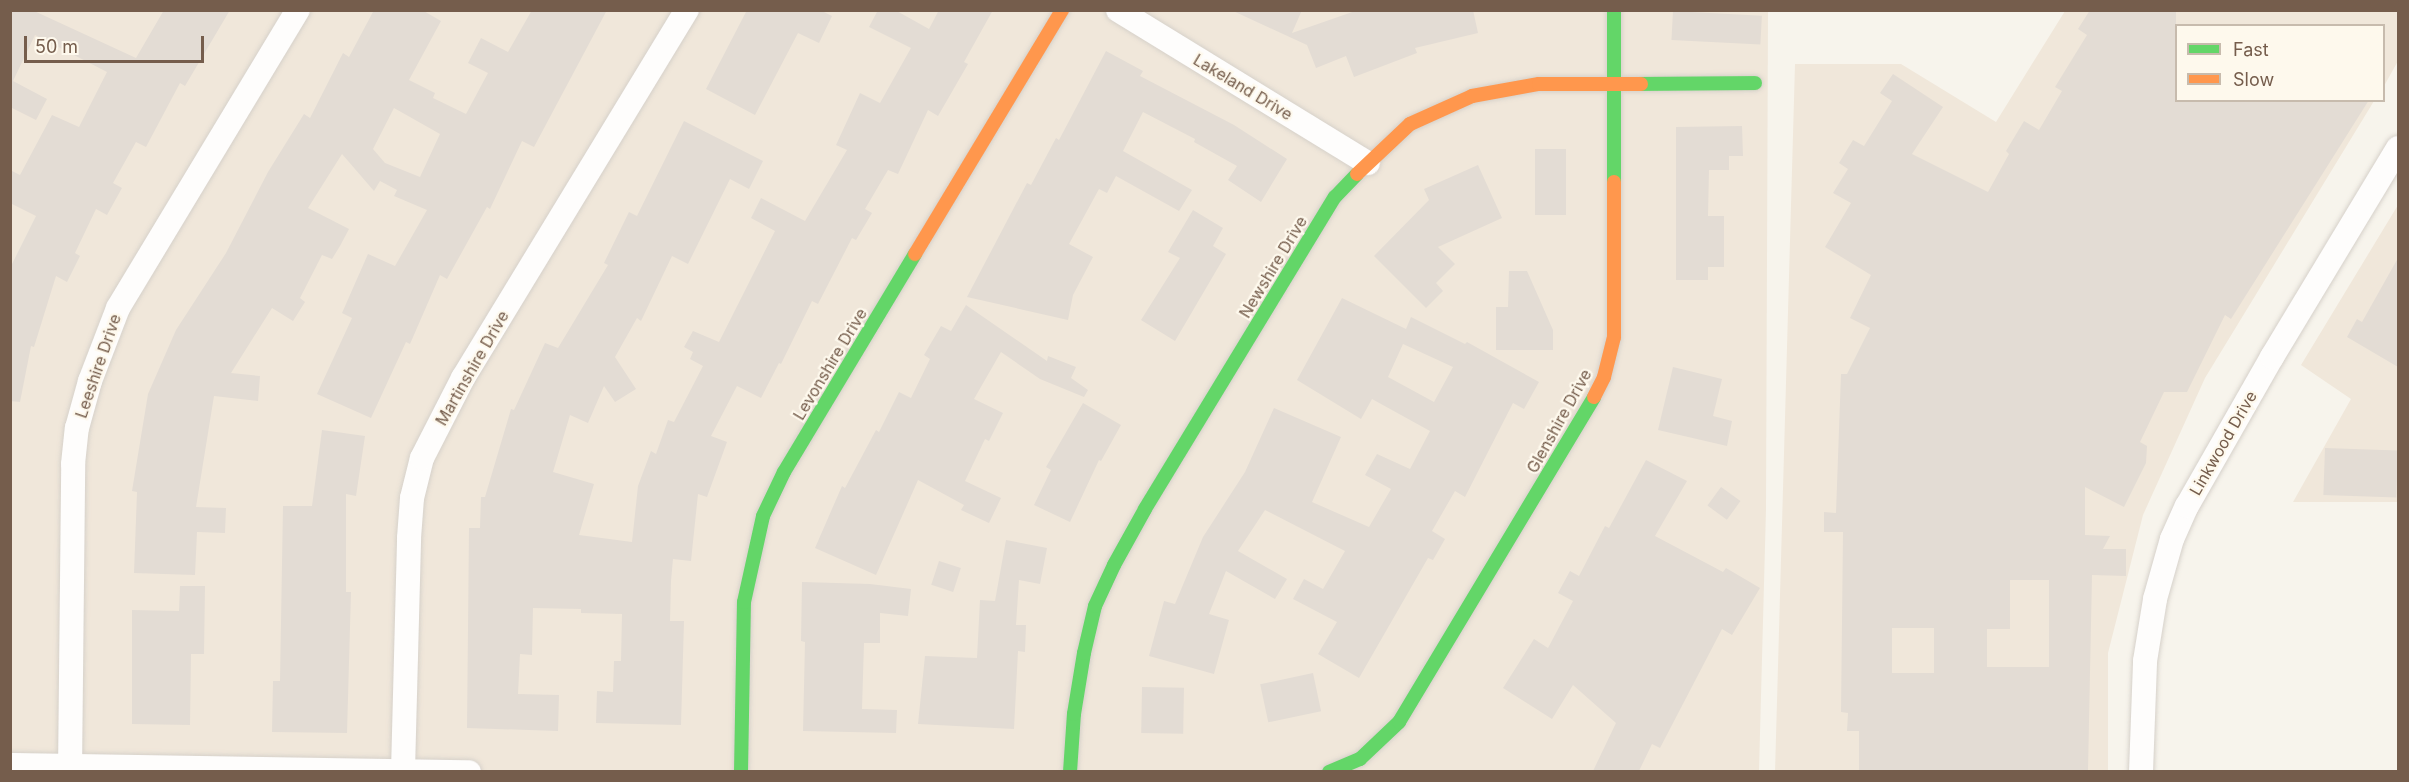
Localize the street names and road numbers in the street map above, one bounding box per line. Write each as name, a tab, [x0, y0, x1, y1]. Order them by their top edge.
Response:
street label: Lakeland Drive	[1190, 50, 1296, 124]
street label: Newshire Drive	[1235, 213, 1311, 321]
street label: Levonshire Drive	[789, 305, 871, 423]
street label: Martinshire Drive	[431, 307, 513, 429]
street label: Leeshire Drive	[71, 311, 125, 421]
street label: Glenshire Drive	[1523, 366, 1595, 476]
street label: Linkwood Drive	[2185, 387, 2261, 499]

